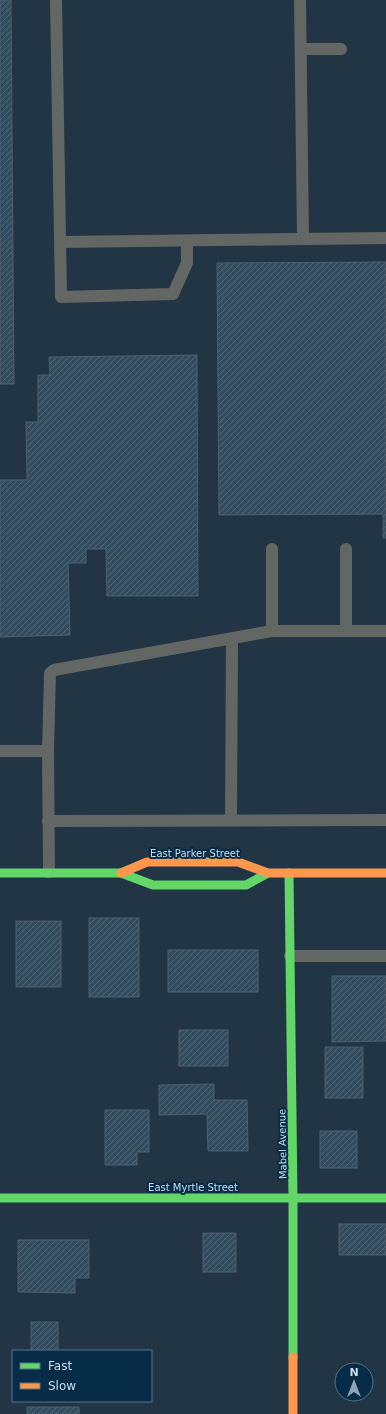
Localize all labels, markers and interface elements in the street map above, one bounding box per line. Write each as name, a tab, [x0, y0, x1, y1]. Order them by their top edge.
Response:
street label: East Parker Street	[150, 848, 240, 859]
street label: Mabel Avenue	[276, 1109, 289, 1179]
street label: East Myrtle Street	[148, 1182, 238, 1193]
legend	[12, 1350, 152, 1402]
text: Fast	[48, 1359, 72, 1373]
north arrow	[334, 1362, 374, 1402]
text: N	[349, 1366, 359, 1379]
text: Slow	[48, 1379, 76, 1393]

